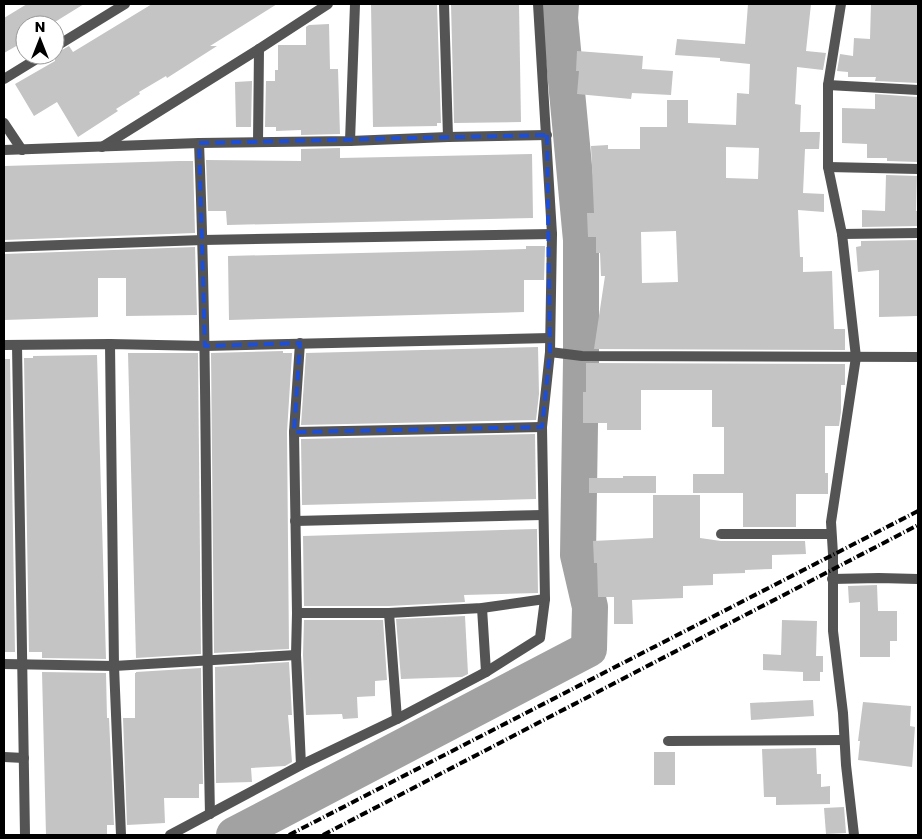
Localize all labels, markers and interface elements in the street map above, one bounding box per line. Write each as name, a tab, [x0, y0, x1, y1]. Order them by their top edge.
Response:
north arrow	[15, 15, 65, 65]
text: N	[35, 17, 45, 37]

